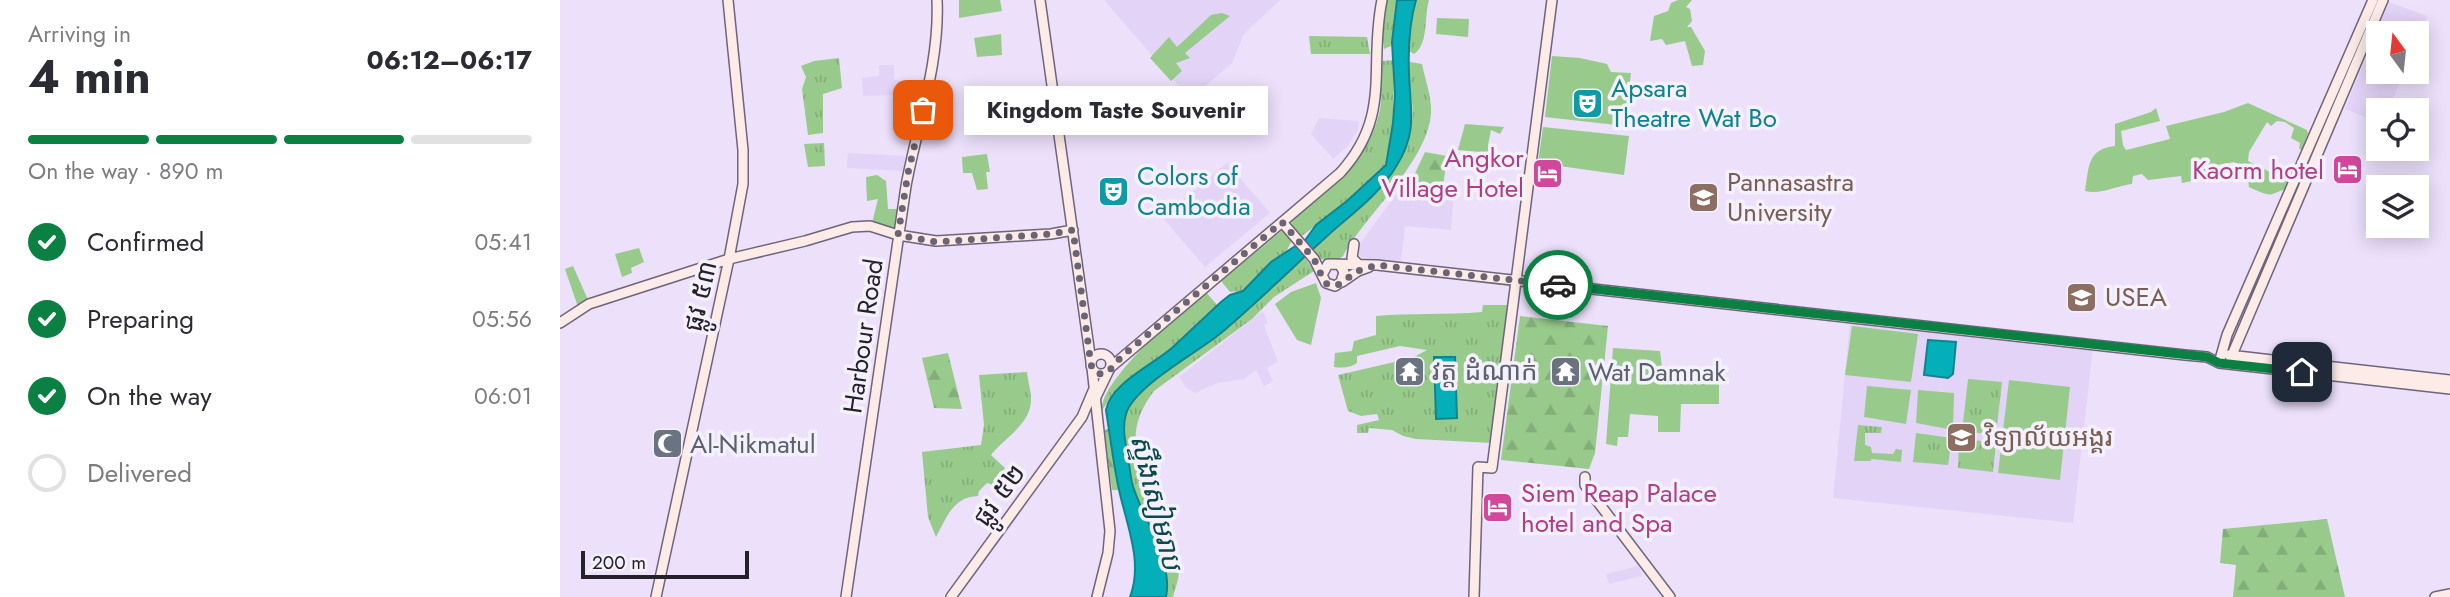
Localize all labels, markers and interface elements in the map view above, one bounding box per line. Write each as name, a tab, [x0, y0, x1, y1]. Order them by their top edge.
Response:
text: Arriving in	[28, 17, 131, 51]
north arrow	[2366, 21, 2429, 84]
map controls	[2366, 21, 2429, 238]
text: 06:12–06:17	[366, 41, 532, 79]
text: 4 min	[28, 44, 151, 110]
place label: Apsara Theatre Wat Bo	[1611, 69, 1777, 137]
pin	[893, 80, 953, 140]
callout: Kingdom Taste Souvenir	[965, 86, 1270, 134]
theatre icon: Apsara Theatre Wat Bo	[1571, 86, 1605, 120]
icon: bag	[904, 91, 942, 129]
text: Kingdom Taste Souvenir	[986, 93, 1246, 127]
button: locate	[2366, 98, 2429, 161]
place label: Angkor Village Hotel	[1381, 139, 1524, 207]
place label: Kaorm hotel	[2192, 151, 2324, 189]
hotel icon: Kaorm hotel	[2330, 153, 2364, 187]
text: On the way · 890 m	[28, 154, 223, 188]
hotel icon: Angkor Village Hotel	[1530, 156, 1564, 190]
place label: Colors of Cambodia	[1137, 157, 1251, 225]
place label: Pannasastra University	[1727, 163, 1854, 231]
theatre icon: Colors of Cambodia	[1097, 174, 1131, 208]
button: layers	[2366, 175, 2429, 238]
school or university icon: Pannasastra University	[1687, 180, 1721, 214]
icon: check	[28, 223, 66, 261]
text: Confirmed	[87, 223, 204, 261]
text: 05:41	[475, 225, 532, 259]
courier	[1523, 250, 1593, 320]
street label: Harbour Road	[833, 256, 893, 416]
street label: ផ្លូវ ៥៣	[673, 257, 731, 336]
icon: car	[1539, 266, 1577, 304]
place label: USEA	[2105, 278, 2168, 316]
school or university icon: USEA	[2065, 280, 2099, 314]
icon: check	[28, 300, 66, 338]
text: Preparing	[87, 300, 194, 338]
text: 05:56	[472, 302, 532, 336]
pin	[2272, 342, 2332, 402]
place label: វត្ត ដំំណាក់	[1432, 352, 1538, 390]
place label: Wat Damnak	[1588, 353, 1726, 391]
icon: home	[2283, 353, 2321, 391]
temple icon: វត្ត ដំំណាក់	[1392, 354, 1426, 388]
temple icon: Wat Damnak	[1548, 355, 1582, 389]
icon: check	[28, 377, 66, 415]
text: On the way	[87, 377, 212, 415]
text: 06:01	[474, 379, 532, 413]
place label: វិទ្យាល័យអង្គរ	[1983, 418, 2113, 456]
school or university icon: វិទ្យាល័យអង្គរ	[1944, 420, 1978, 454]
place label: Al-Nikmatul	[690, 425, 816, 463]
mosque icon: Al-Nikmatul	[650, 427, 684, 461]
water label: ស្ទឹងសៀមរាប	[1120, 430, 1194, 576]
text: Delivered	[87, 454, 192, 492]
street label: ផ្លូវ ៥២	[963, 456, 1038, 537]
place label: Siem Reap Palace hotel and Spa	[1521, 474, 1717, 542]
hotel icon: Siem Reap Palace hotel and Spa	[1481, 491, 1515, 525]
scale bar	[581, 548, 749, 580]
text: 200 m	[592, 549, 646, 576]

